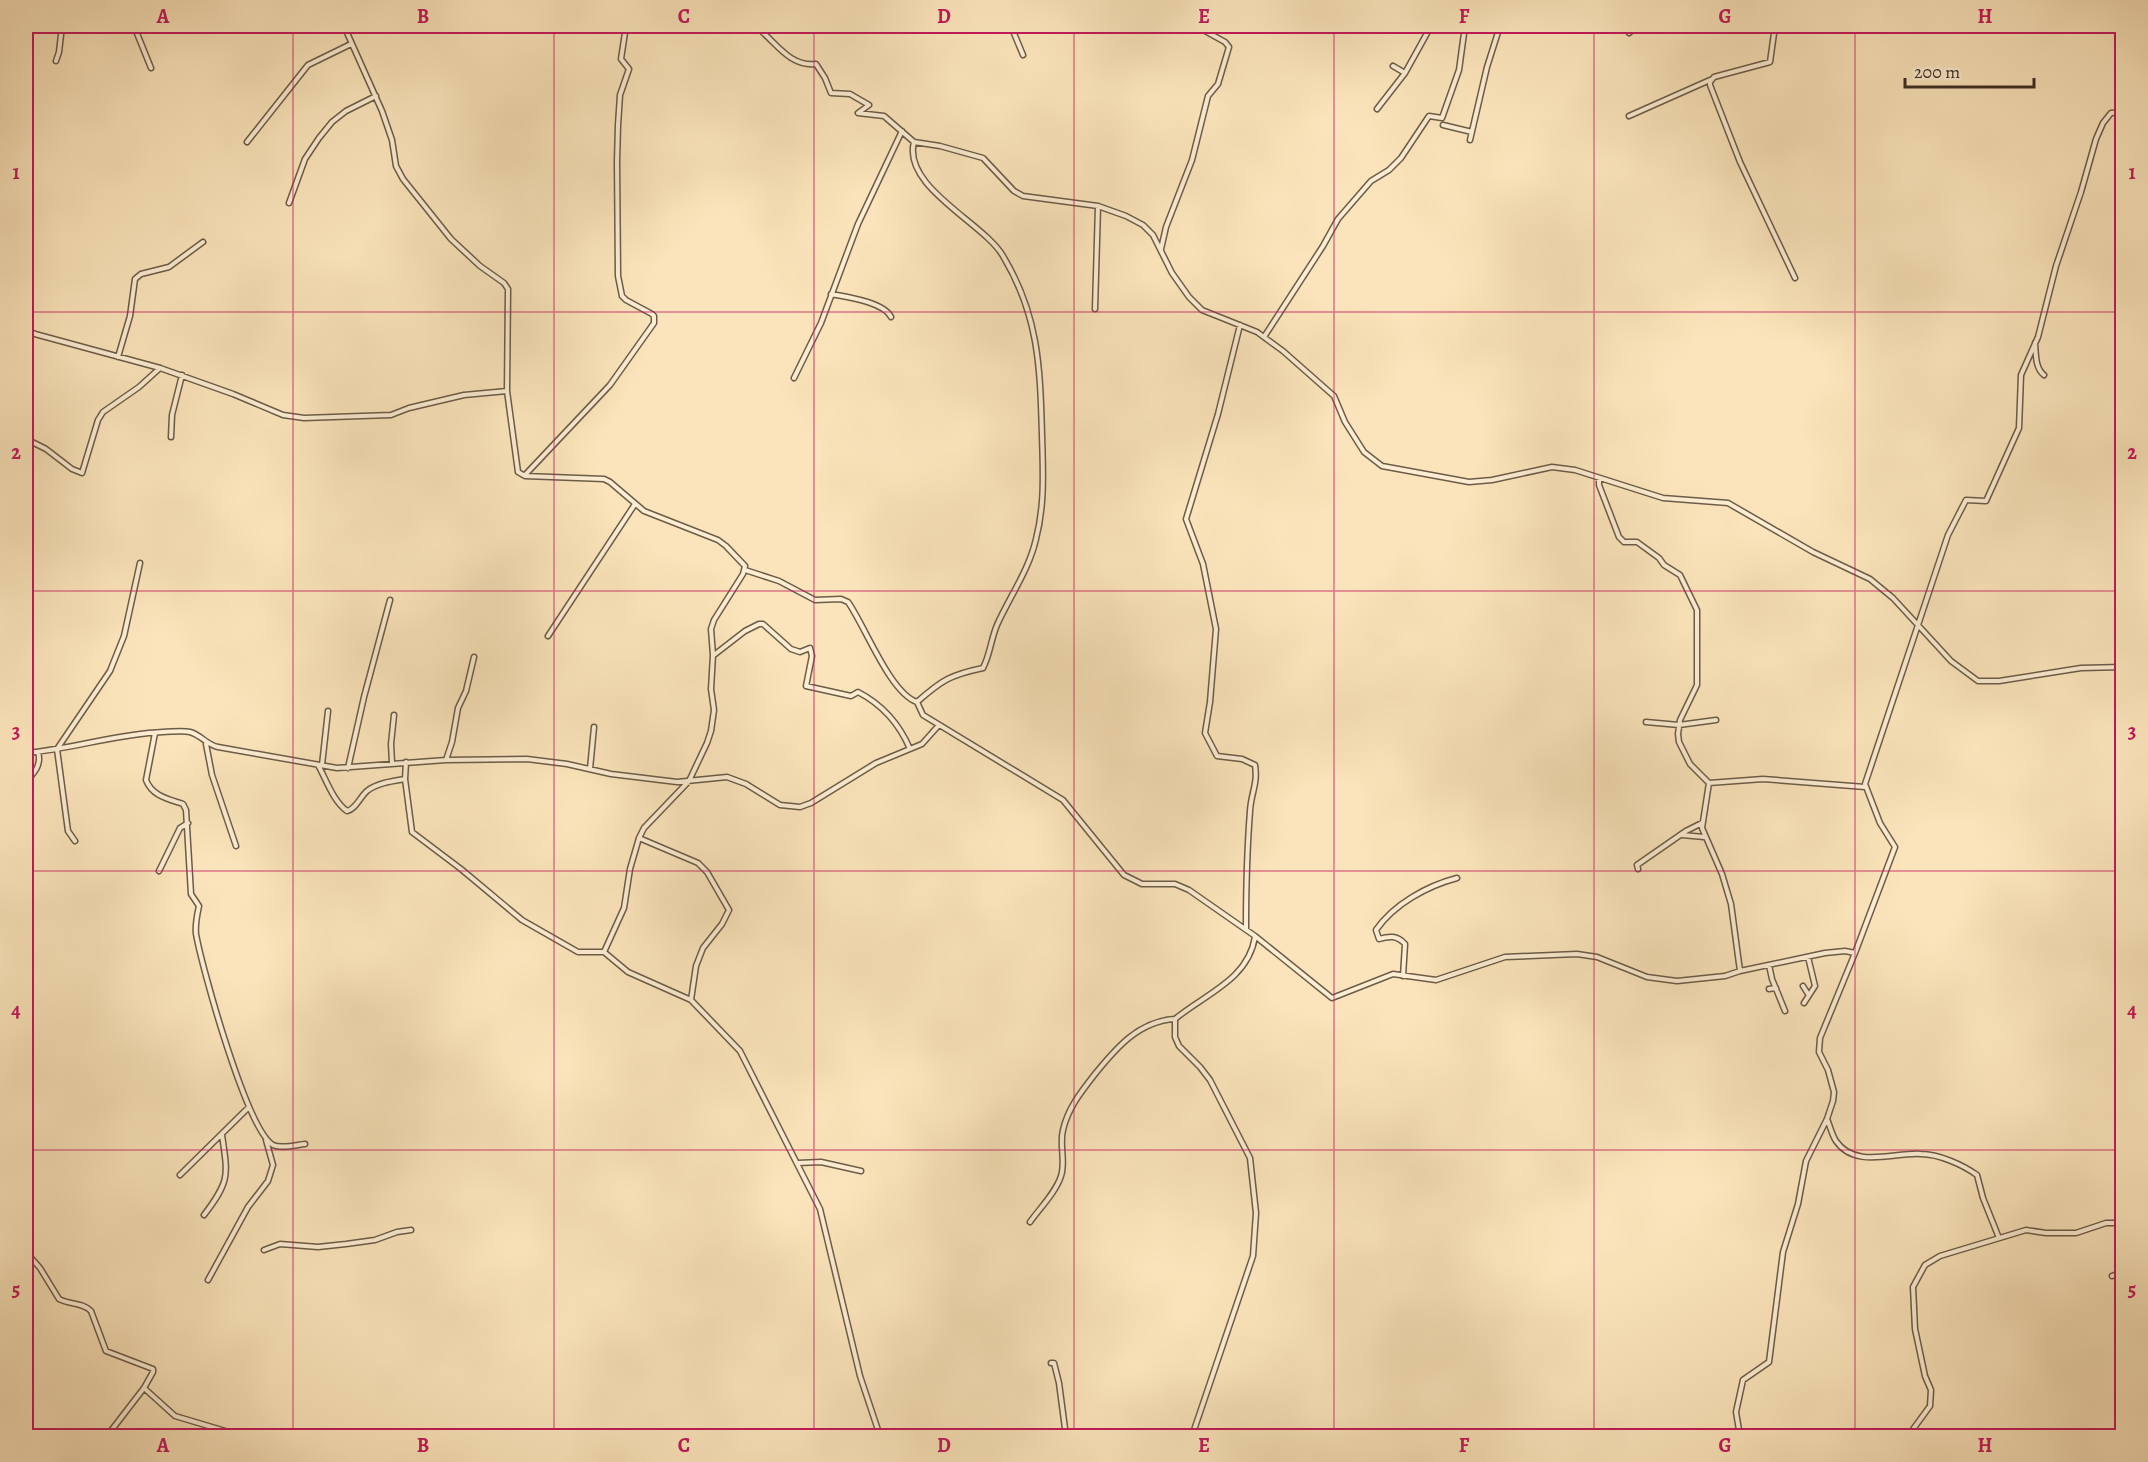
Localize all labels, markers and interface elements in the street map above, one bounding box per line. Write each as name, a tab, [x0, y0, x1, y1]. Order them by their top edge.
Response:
text: A	[156, 3, 170, 30]
text: B	[417, 3, 429, 30]
text: C	[678, 3, 690, 30]
text: D	[937, 3, 951, 30]
text: E	[1198, 3, 1210, 30]
text: F	[1459, 3, 1470, 30]
text: G	[1718, 3, 1732, 30]
text: H	[1978, 3, 1993, 30]
scale bar	[1905, 51, 2034, 89]
text: 200 m	[1914, 60, 1960, 84]
text: 1	[12, 159, 20, 186]
text: 1	[2128, 159, 2136, 186]
text: 2	[11, 439, 21, 466]
text: 2	[2127, 439, 2137, 466]
text: 3	[12, 718, 20, 745]
text: 3	[2128, 718, 2136, 745]
text: 4	[11, 997, 21, 1024]
text: 4	[2127, 997, 2137, 1024]
text: 5	[12, 1276, 20, 1303]
text: 5	[2128, 1276, 2136, 1303]
text: A	[156, 1432, 170, 1459]
text: B	[417, 1432, 429, 1459]
text: C	[678, 1432, 690, 1459]
text: D	[937, 1432, 951, 1459]
text: E	[1198, 1432, 1210, 1459]
text: F	[1459, 1432, 1470, 1459]
text: G	[1718, 1432, 1732, 1459]
text: H	[1978, 1432, 1993, 1459]

